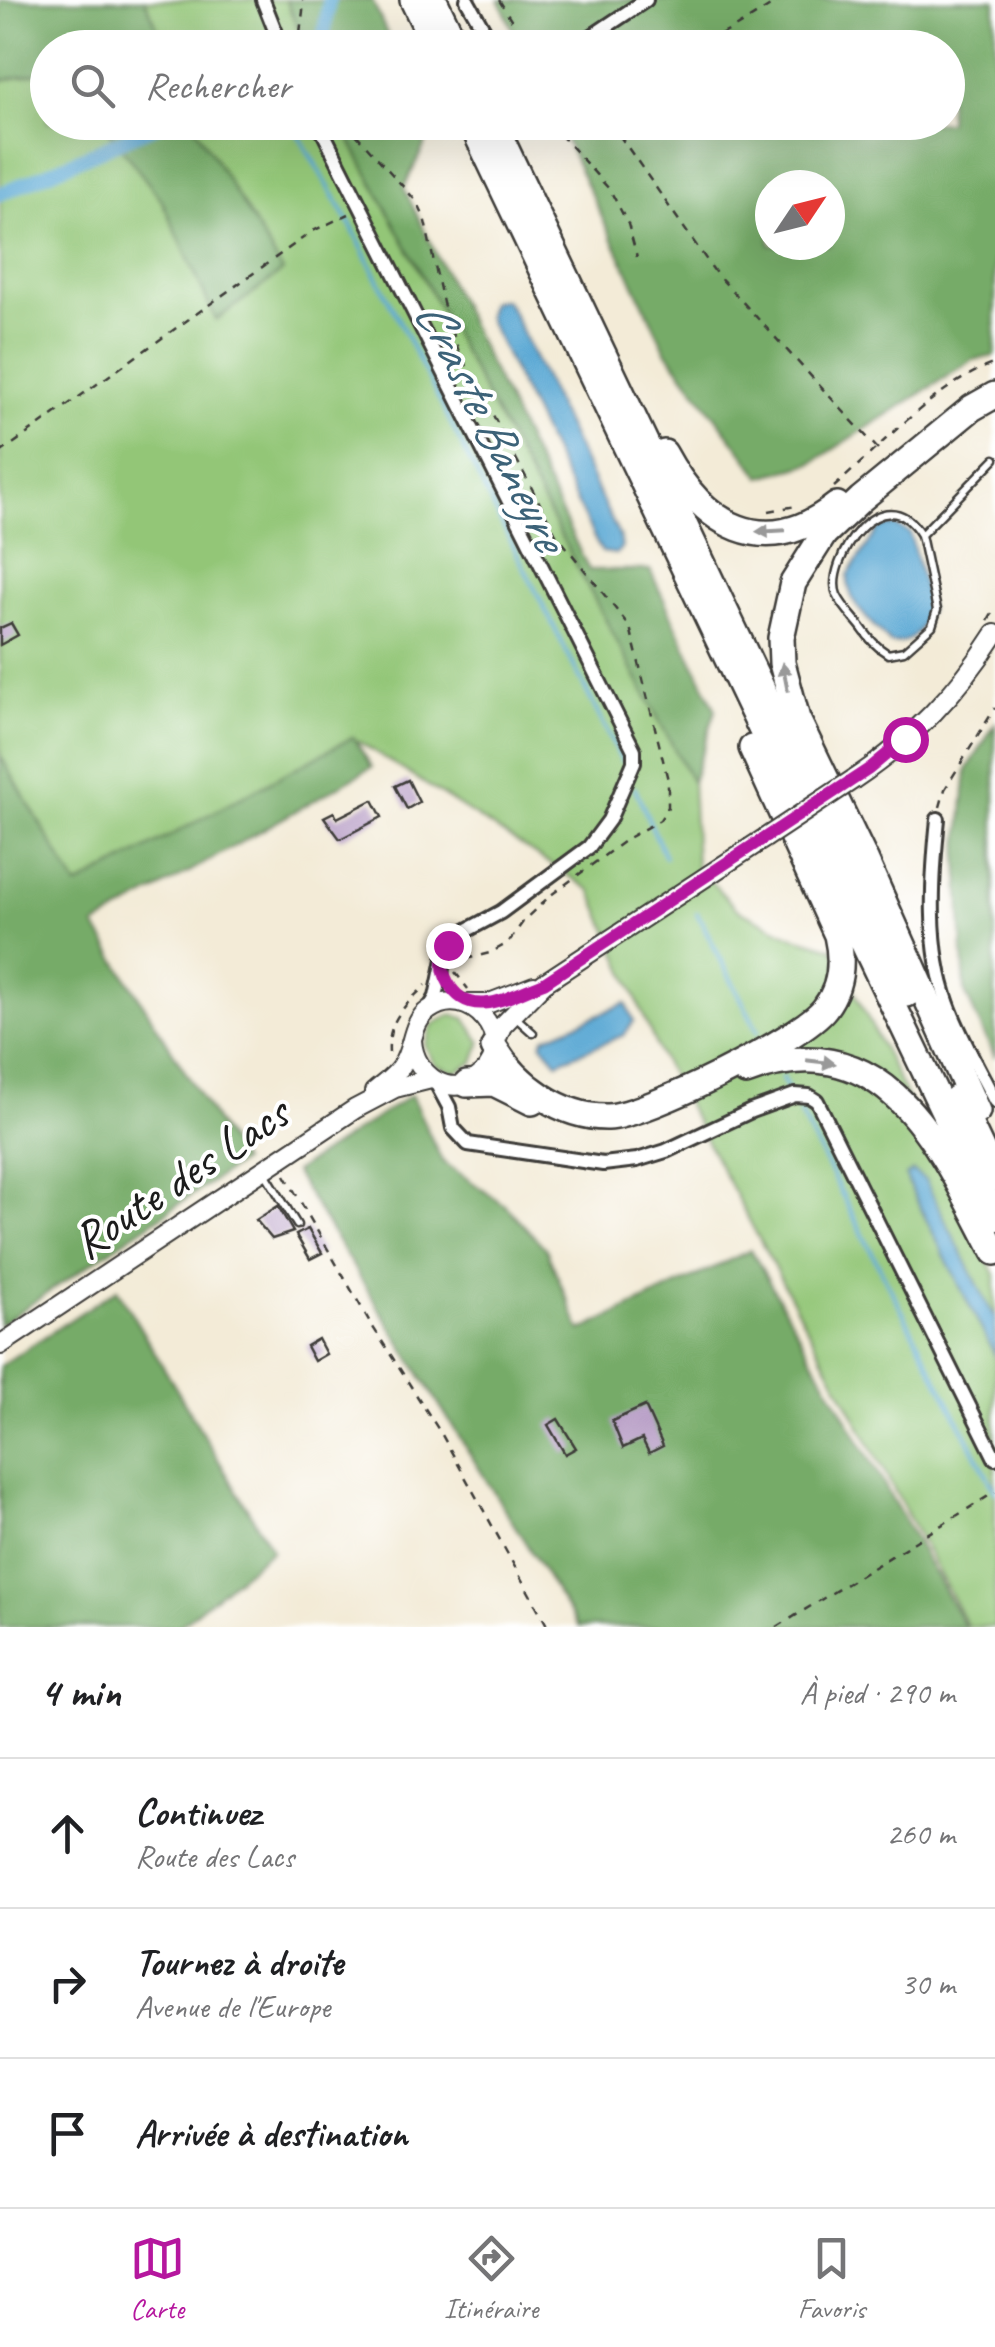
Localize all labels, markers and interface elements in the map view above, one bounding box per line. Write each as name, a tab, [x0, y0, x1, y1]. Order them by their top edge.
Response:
search box	[30, 30, 965, 140]
icon: search	[65, 58, 120, 113]
text: Rechercher	[145, 62, 291, 109]
north arrow	[755, 170, 845, 260]
water label: Craste Baneyre	[400, 288, 585, 567]
one-way arrow	[755, 523, 787, 539]
one-way arrow	[777, 661, 792, 692]
route start	[883, 717, 929, 763]
route end	[426, 923, 472, 969]
one-way arrow	[806, 1055, 838, 1071]
street label: Route des Lacs	[59, 1079, 304, 1273]
text: 4 min	[40, 1666, 120, 1719]
text: À pied · 290 m	[800, 1672, 955, 1713]
text: Continuez	[135, 1789, 261, 1836]
icon: ahead	[40, 1806, 95, 1861]
text: 260 m	[886, 1813, 955, 1854]
text: Route des Lacs	[135, 1836, 294, 1877]
text: Tournez à droite	[135, 1939, 343, 1986]
icon: right	[40, 1956, 95, 2011]
text: 30 m	[901, 1963, 955, 2004]
text: Avenue de l'Europe	[135, 1986, 330, 2027]
icon: arrive	[40, 2106, 95, 2161]
text: Arrivée à destination	[135, 2110, 407, 2157]
tab: Carte	[130, 2231, 185, 2326]
tab: Itinéraire	[444, 2231, 538, 2326]
tab: Favoris	[798, 2231, 865, 2326]

